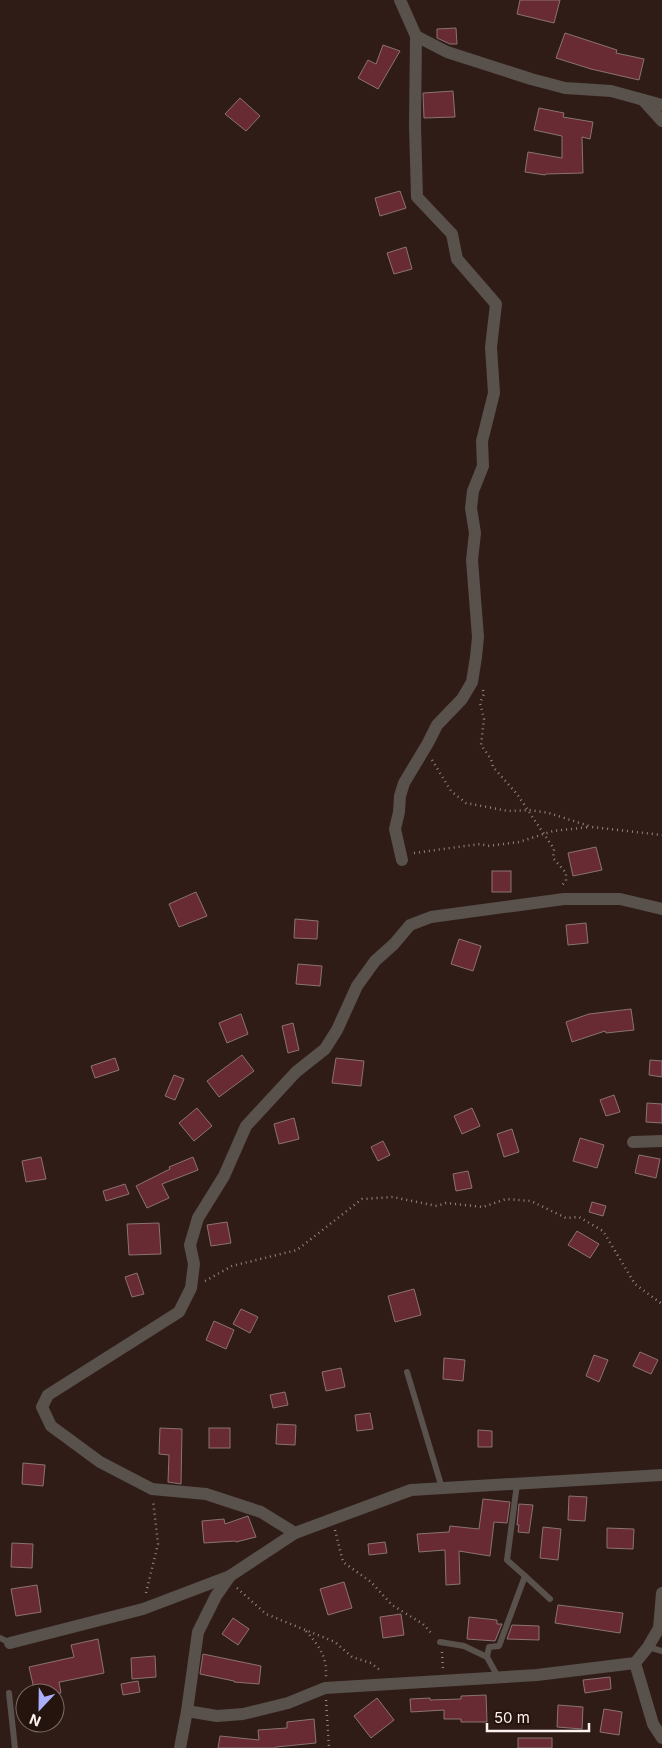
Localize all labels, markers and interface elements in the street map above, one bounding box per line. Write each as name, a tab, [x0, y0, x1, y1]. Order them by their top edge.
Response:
north arrow	[15, 1683, 65, 1733]
scale bar	[487, 1700, 590, 1732]
text: 50 m	[494, 1708, 530, 1727]
text: N	[27, 1711, 43, 1730]

